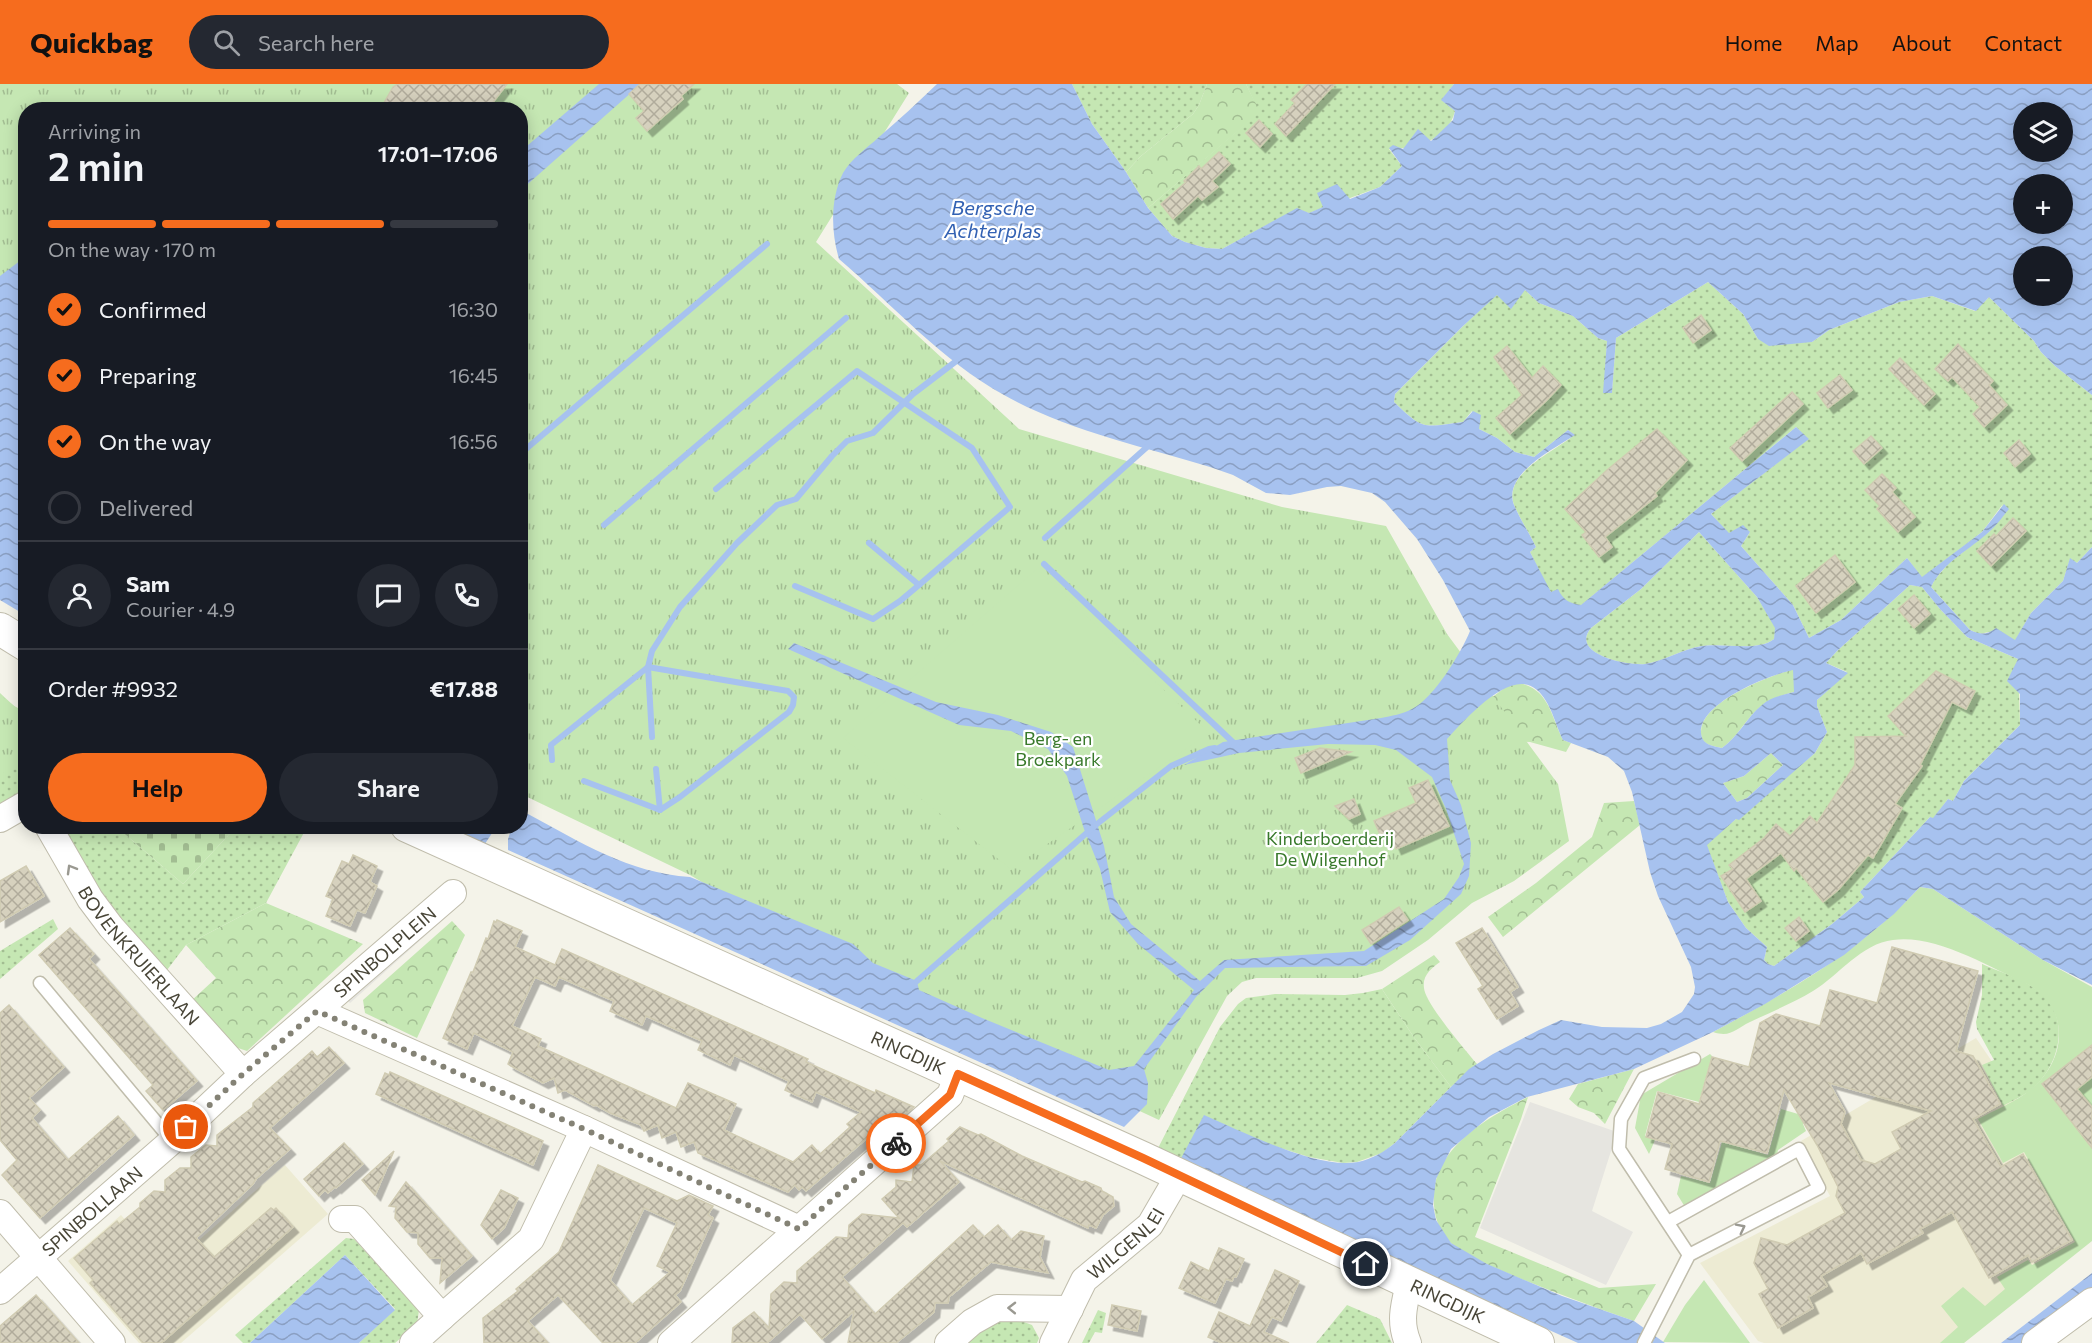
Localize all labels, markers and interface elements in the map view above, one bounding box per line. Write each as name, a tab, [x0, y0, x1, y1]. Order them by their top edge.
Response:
search box	[189, 15, 609, 69]
text: Quickbag	[30, 25, 153, 59]
icon: search	[210, 26, 243, 59]
text: Search here	[258, 29, 374, 56]
text: Home	[1725, 30, 1782, 55]
text: Map	[1815, 30, 1859, 55]
text: About	[1892, 30, 1951, 55]
text: Contact	[1984, 30, 2062, 55]
map controls	[2013, 102, 2073, 306]
button: layers	[2013, 102, 2073, 162]
text: Arriving in	[48, 119, 141, 143]
text: 17:01–17:06	[378, 140, 498, 167]
text: 2 min	[48, 141, 145, 189]
button: +	[2013, 174, 2073, 234]
water label: Bergsche Achterplas	[943, 195, 1042, 242]
text: On the way · 170 m	[48, 237, 216, 261]
button: −	[2013, 246, 2073, 306]
icon: check	[48, 293, 81, 326]
text: Confirmed	[99, 296, 206, 323]
text: 16:30	[448, 297, 498, 321]
icon: check	[48, 359, 81, 392]
text: Preparing	[99, 362, 196, 389]
text: 16:45	[449, 363, 498, 387]
icon: check	[48, 425, 81, 458]
text: On the way	[99, 428, 211, 455]
text: 16:56	[449, 429, 498, 453]
text: Delivered	[99, 494, 193, 521]
button: person	[48, 564, 111, 627]
button: chat	[357, 564, 420, 627]
button: phone	[435, 564, 498, 627]
text: Sam	[126, 570, 170, 597]
text: Courier · 4.9	[126, 597, 235, 621]
text: Order #9932	[48, 675, 178, 702]
text: €17.88	[429, 675, 498, 702]
park label: Berg- en Broekpark	[1015, 727, 1101, 770]
button: Help	[48, 753, 267, 822]
button: Share	[279, 753, 498, 822]
park label: Kinderboerderij De Wilgenhof	[1266, 827, 1394, 870]
one-way arrow	[67, 865, 79, 875]
street label: BOVENKRUIERLAAN	[74, 882, 205, 1029]
street label: SPINBOLPLEIN	[329, 902, 440, 1002]
street label: RINGDIJK	[868, 1026, 949, 1079]
pin	[160, 1101, 211, 1152]
icon: bag	[169, 1110, 202, 1143]
courier	[866, 1113, 926, 1173]
icon: bike	[880, 1127, 913, 1160]
street label: SPINBOLLAAN	[37, 1161, 147, 1260]
street label: WILGENLEI	[1083, 1204, 1169, 1284]
one-way arrow	[1734, 1224, 1745, 1235]
pin	[1340, 1238, 1391, 1289]
icon: home	[1349, 1247, 1382, 1280]
street label: RINGDIJK	[1407, 1274, 1488, 1328]
one-way arrow	[1007, 1302, 1016, 1314]

